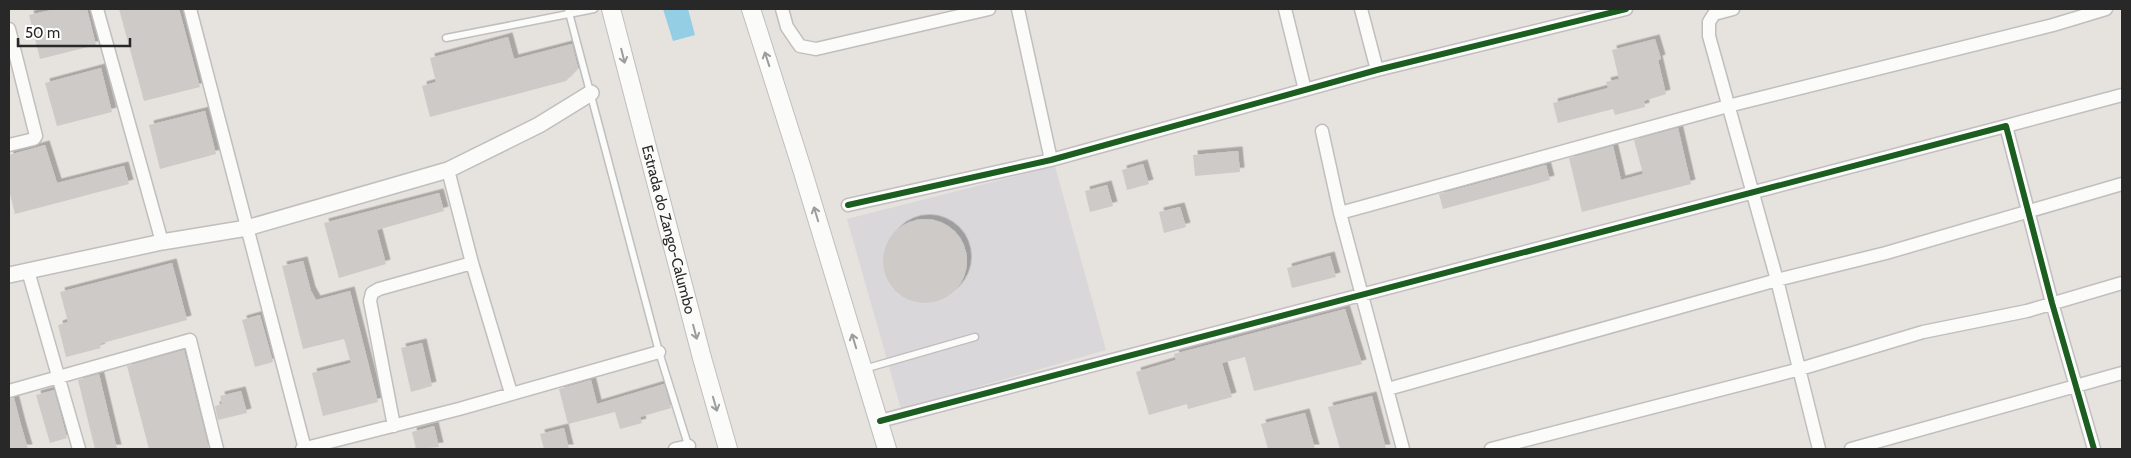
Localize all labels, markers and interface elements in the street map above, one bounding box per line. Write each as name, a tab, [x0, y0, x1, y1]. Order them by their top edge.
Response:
scale bar	[18, 15, 130, 47]
text: 50 m	[25, 24, 60, 42]
one-way arrow	[619, 48, 628, 64]
one-way arrow	[762, 52, 771, 68]
street label: Estrada do Zango-Calumbo	[638, 143, 699, 316]
one-way arrow	[811, 207, 821, 223]
one-way arrow	[691, 323, 700, 339]
one-way arrow	[849, 334, 859, 350]
one-way arrow	[710, 395, 720, 411]

